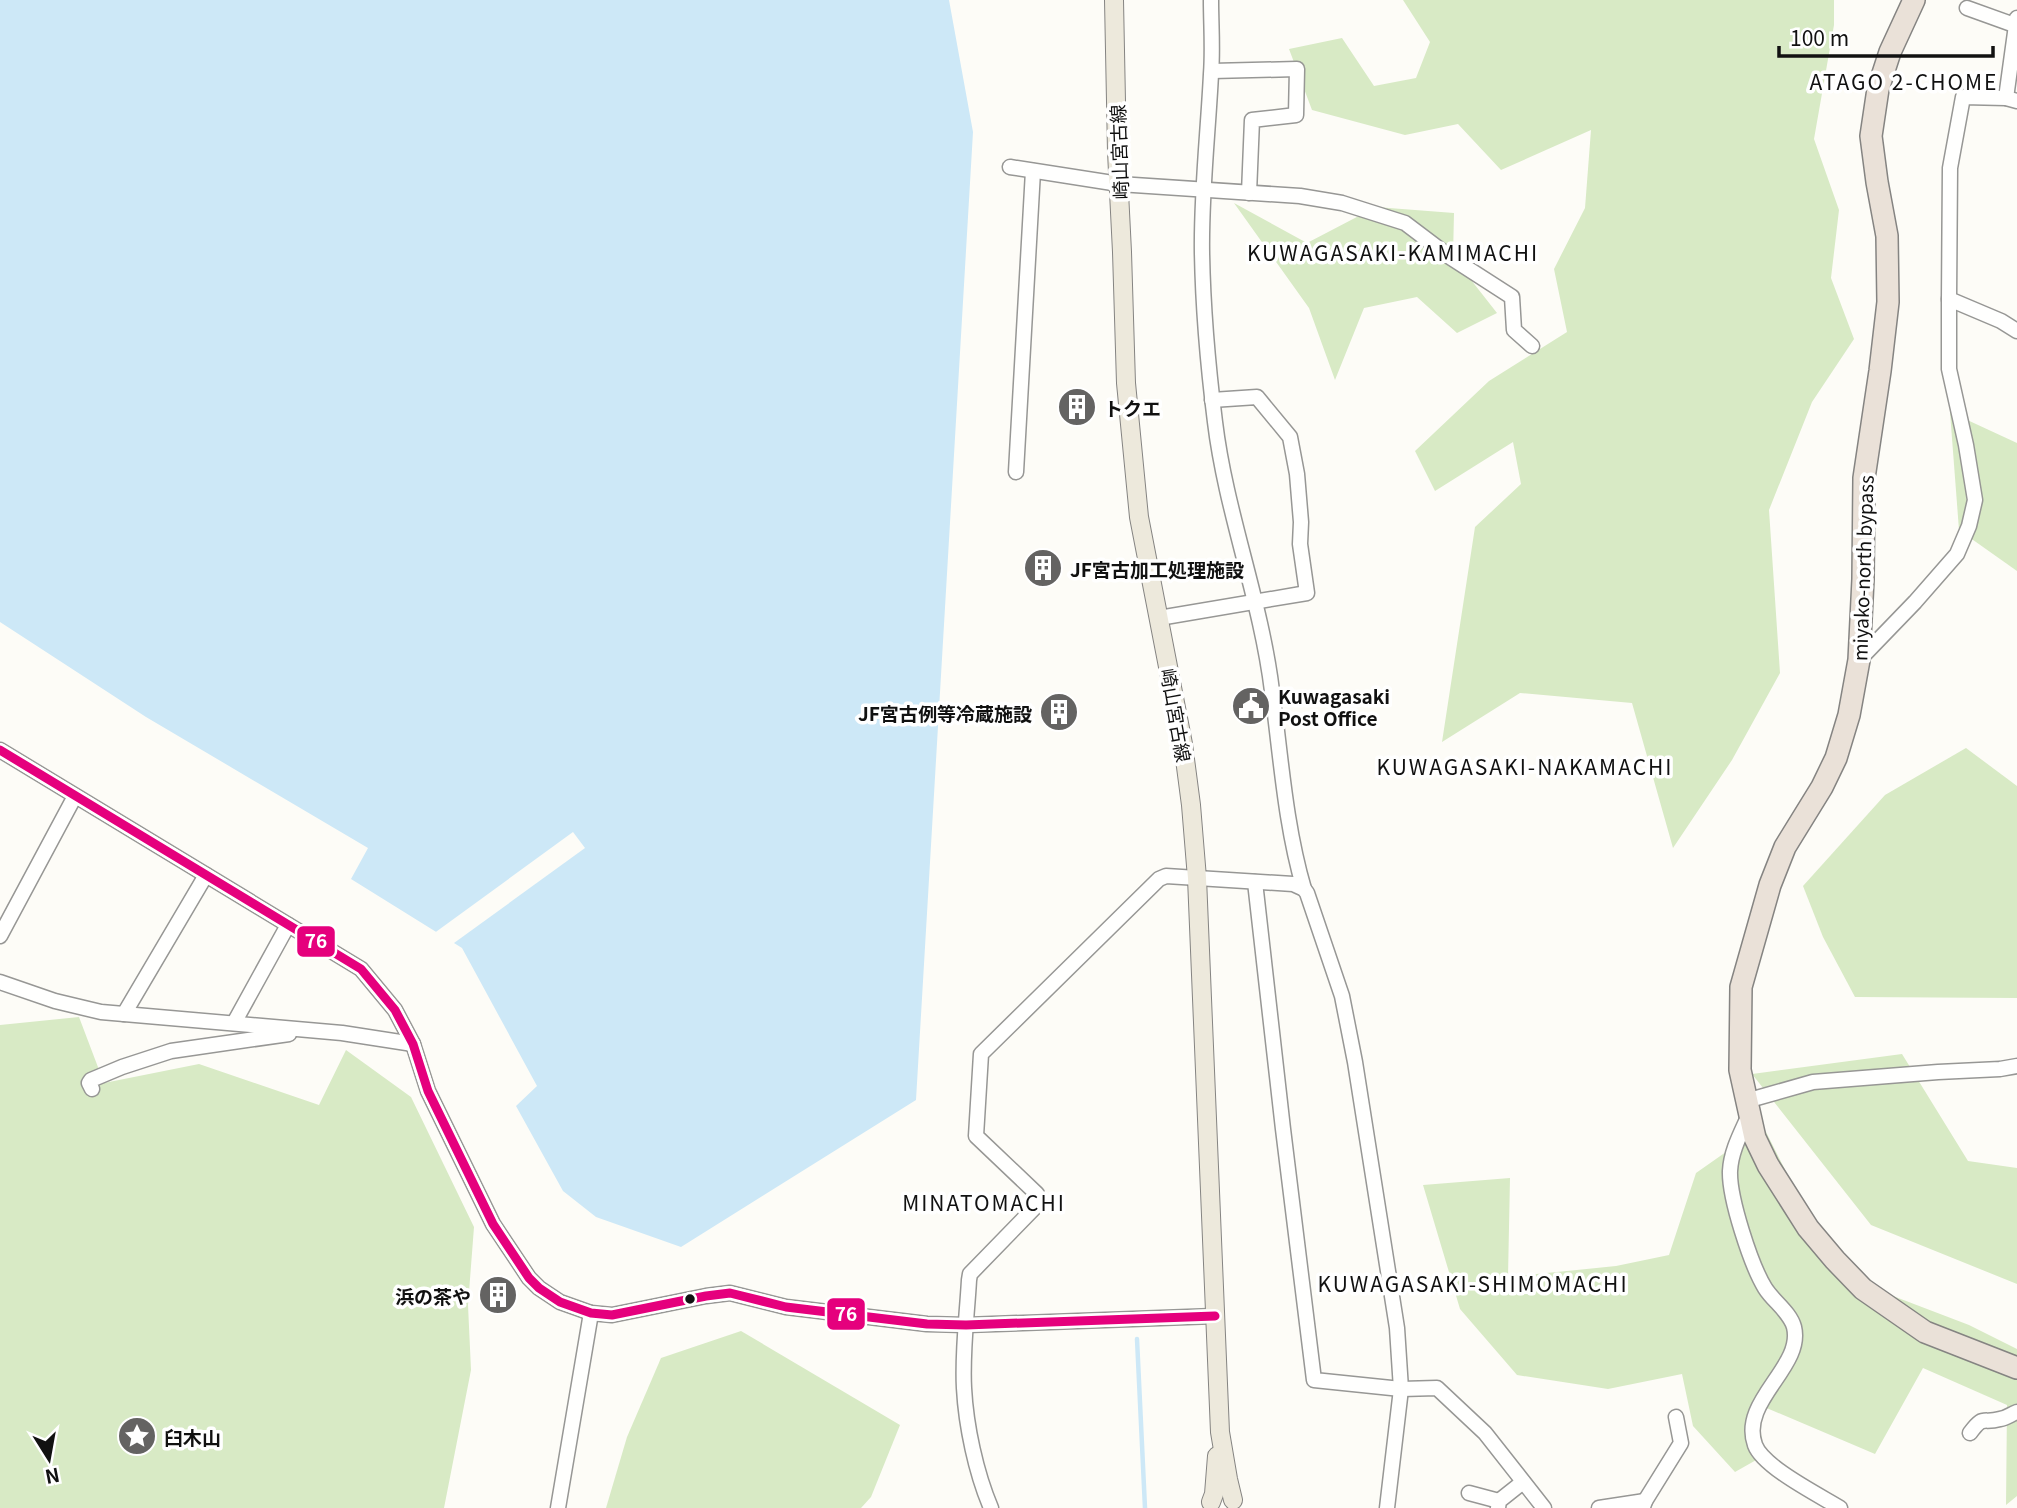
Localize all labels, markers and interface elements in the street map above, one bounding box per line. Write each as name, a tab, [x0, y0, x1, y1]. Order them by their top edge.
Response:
scale bar	[1779, 14, 1993, 58]
text: 100 m	[1790, 22, 1849, 52]
district label: ATAGO 2-CHOME	[1810, 66, 1998, 96]
street label: 崎山宮古線	[1103, 104, 1133, 200]
district label: KUWAGASAKI-KAMIMACHI	[1247, 237, 1539, 267]
building icon: トクエ	[1056, 386, 1098, 428]
place label: トクエ	[1104, 394, 1161, 421]
street label: miyako-north bypass	[1845, 474, 1879, 661]
building icon: JF宮古加工処理施設	[1022, 547, 1064, 589]
place label: JF宮古加工処理施設	[1070, 555, 1244, 582]
street label: 崎山宮古線	[1155, 666, 1199, 764]
place label: Kuwagasaki Post Office	[1278, 682, 1390, 731]
public building icon: Kuwagasaki Post Office	[1230, 685, 1272, 727]
building icon: JF宮古例等冷蔵施設	[1038, 691, 1080, 733]
place label: JF宮古例等冷蔵施設	[858, 699, 1032, 726]
district label: KUWAGASAKI-NAKAMACHI	[1377, 751, 1673, 781]
line badge: 76	[296, 925, 336, 958]
text: 76	[305, 926, 327, 953]
district label: MINATOMACHI	[902, 1187, 1066, 1217]
district label: KUWAGASAKI-SHIMOMACHI	[1317, 1268, 1629, 1298]
building icon: 浜の茶や	[477, 1274, 519, 1316]
place label: 浜の茶や	[395, 1282, 471, 1309]
unlabelled marker	[683, 1292, 697, 1306]
line badge: 76	[826, 1297, 866, 1331]
text: 76	[835, 1299, 857, 1326]
place icon: 臼木山	[116, 1415, 158, 1457]
place label: 臼木山	[164, 1423, 221, 1450]
north arrow	[14, 1424, 84, 1494]
text: N	[43, 1463, 62, 1492]

